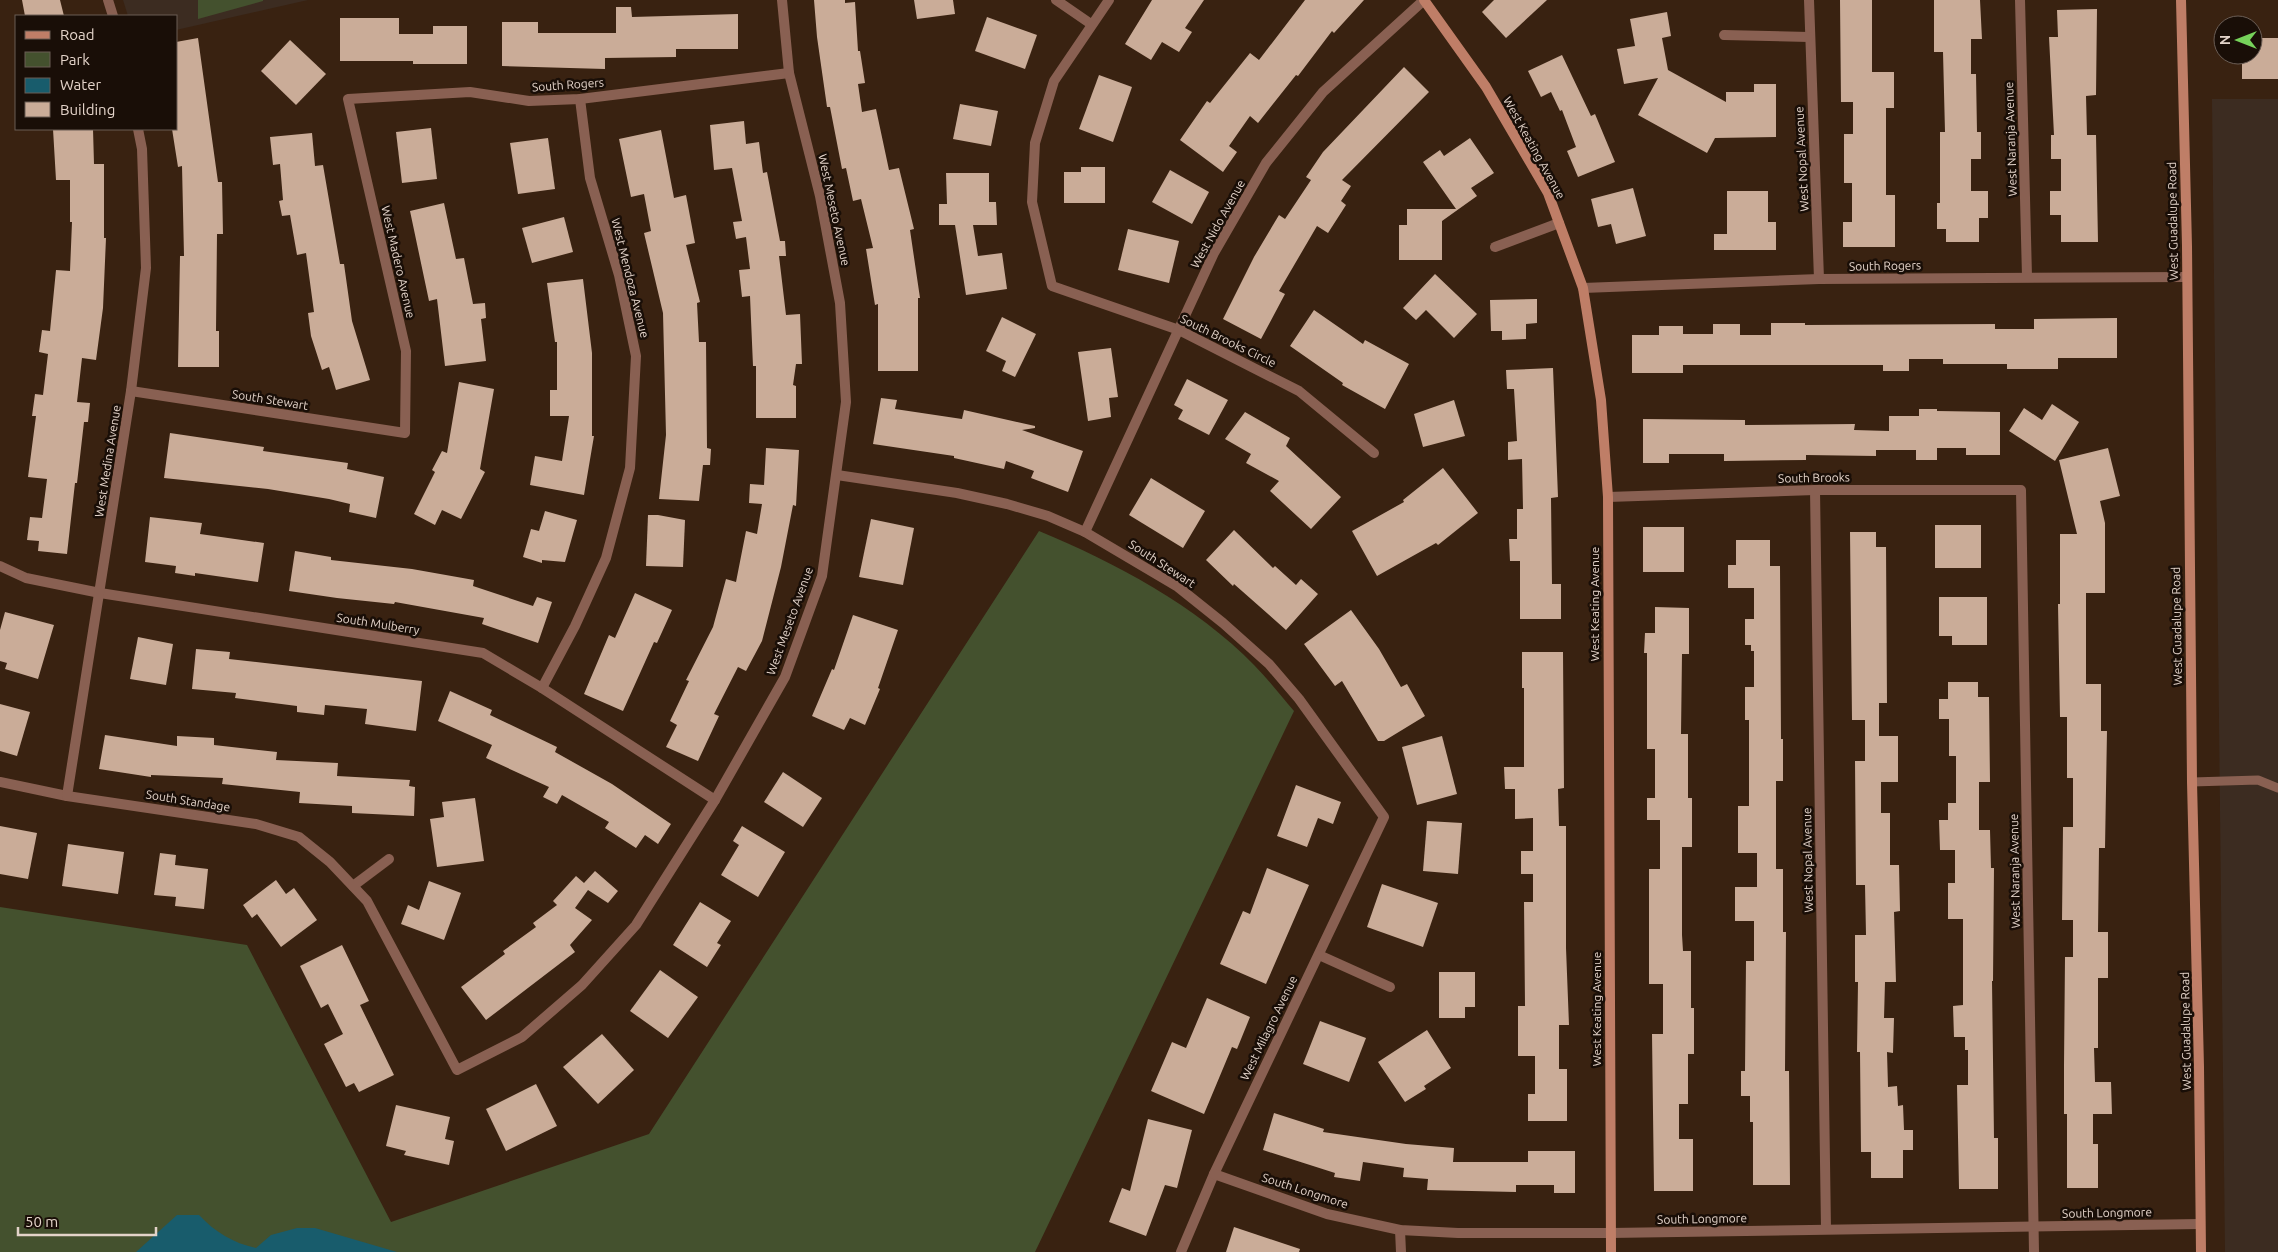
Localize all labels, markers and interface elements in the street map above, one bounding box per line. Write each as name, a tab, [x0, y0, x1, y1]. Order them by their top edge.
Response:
legend	[15, 15, 178, 130]
north arrow	[2213, 15, 2263, 65]
text: Road	[60, 26, 95, 43]
text: N	[2217, 35, 2233, 45]
text: Park	[60, 51, 90, 68]
street label: South Rogers	[531, 75, 604, 94]
text: Water	[60, 76, 101, 93]
street label: West Naranja Avenue	[2002, 81, 2019, 197]
street label: West Keating Avenue	[1501, 94, 1568, 201]
text: Building	[60, 101, 115, 118]
street label: West Nopal Avenue	[1792, 106, 1811, 212]
street label: West Meseto Avenue	[816, 153, 853, 267]
street label: West Guadalupe Road	[2165, 162, 2180, 280]
street label: West Nido Avenue	[1188, 177, 1247, 270]
street label: West Madero Avenue	[379, 204, 418, 319]
street label: West Mendoza Avenue	[609, 217, 652, 339]
street label: South Rogers	[1849, 258, 1921, 273]
street label: South Brooks Circle	[1178, 312, 1278, 369]
street label: South Stewart	[231, 387, 309, 412]
street label: West Medina Avenue	[92, 404, 123, 518]
street label: South Brooks	[1778, 470, 1850, 485]
street label: South Stewart	[1127, 537, 1198, 590]
street label: West Keating Avenue	[1588, 547, 1601, 661]
street label: West Meseto Avenue	[764, 565, 815, 677]
street label: West Guadalupe Road	[2169, 567, 2184, 685]
street label: South Mulberry	[336, 611, 421, 637]
street label: South Standage	[145, 787, 231, 814]
street label: West Nopal Avenue	[1800, 807, 1815, 913]
street label: West Naranja Avenue	[2007, 814, 2022, 929]
street label: West Keating Avenue	[1590, 952, 1603, 1066]
street label: West Guadalupe Road	[2178, 972, 2193, 1090]
street label: West Milagro Avenue	[1238, 973, 1299, 1082]
street label: South Longmore	[1260, 1170, 1350, 1211]
scale bar	[18, 1204, 155, 1236]
street label: South Longmore	[2062, 1205, 2152, 1220]
street label: South Longmore	[1657, 1211, 1747, 1226]
text: 50 m	[25, 1213, 58, 1230]

